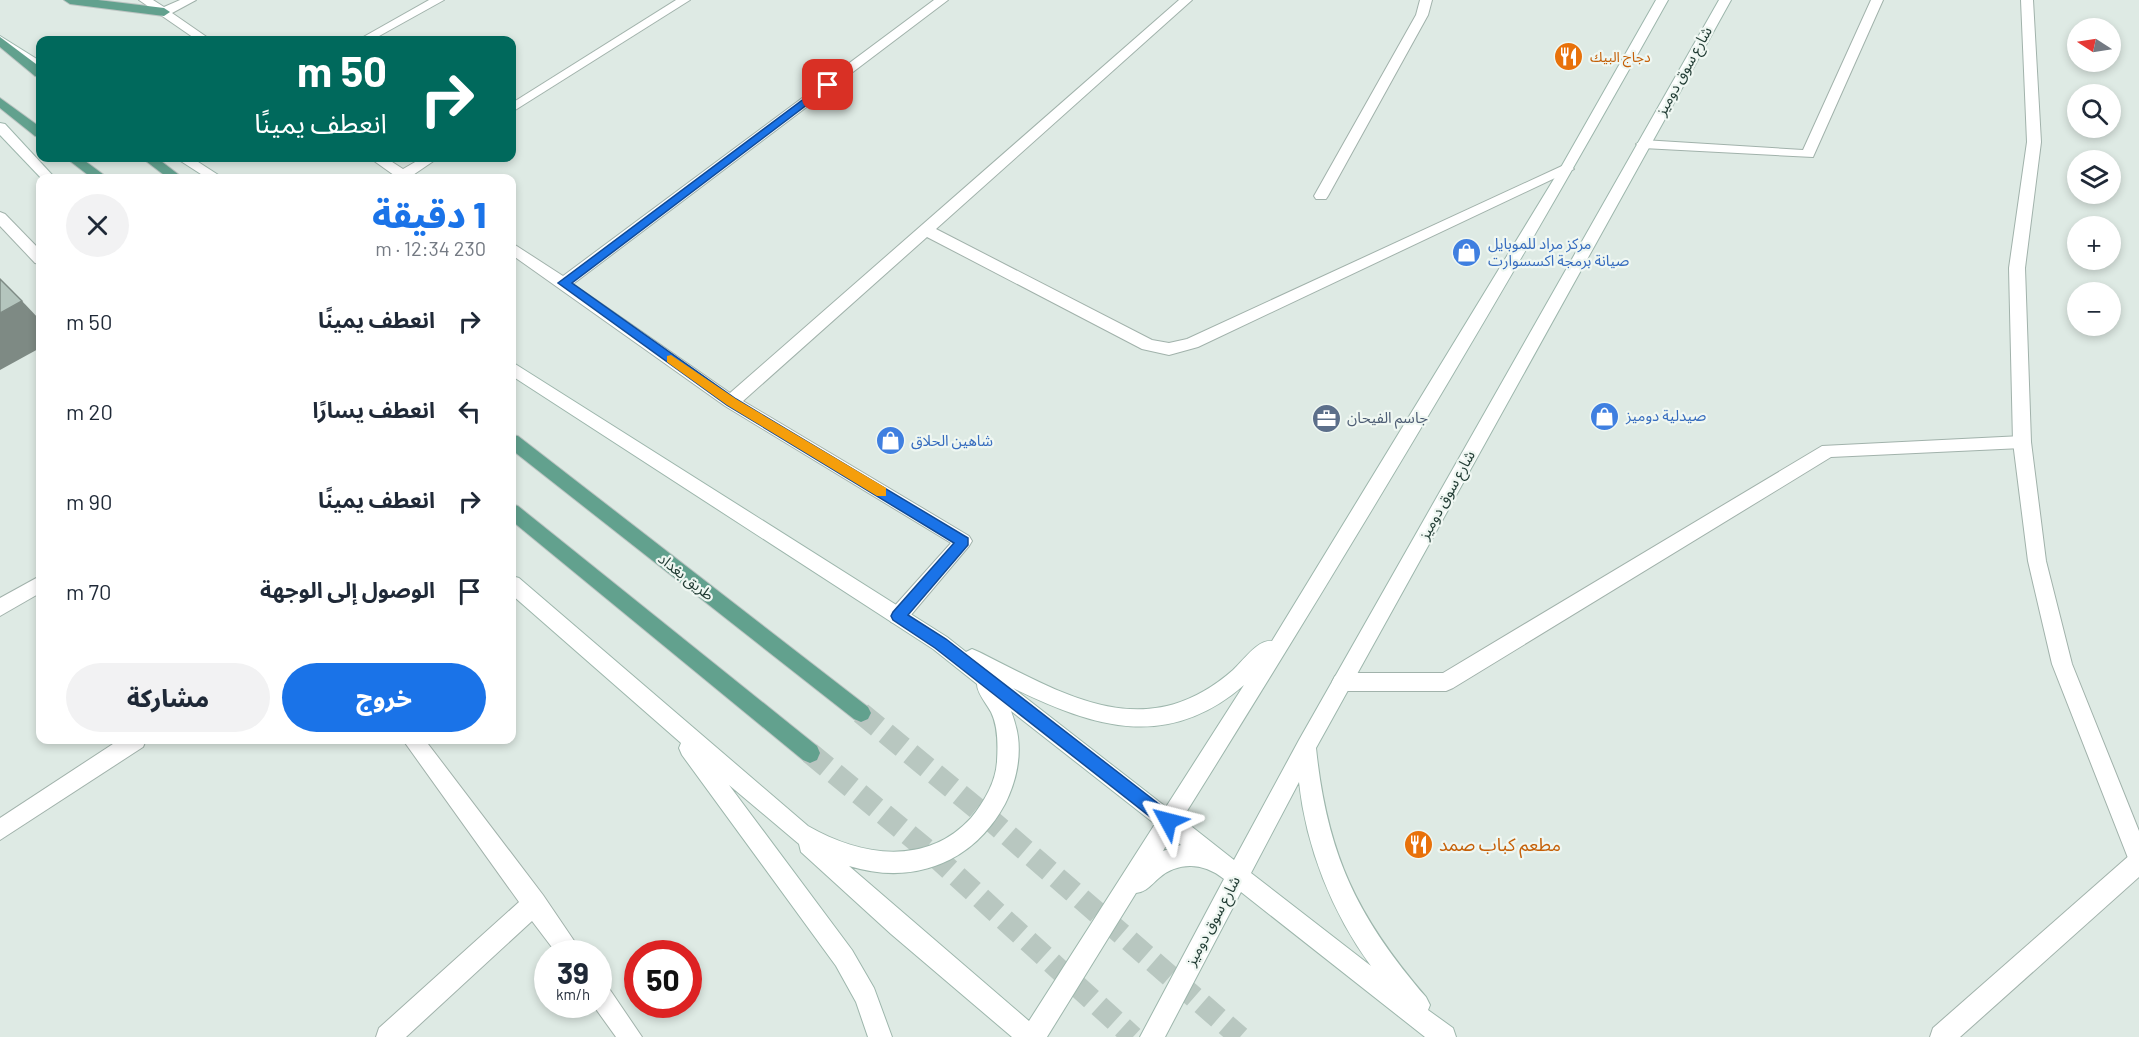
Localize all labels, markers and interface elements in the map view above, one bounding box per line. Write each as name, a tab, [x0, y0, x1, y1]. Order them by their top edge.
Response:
north arrow	[2067, 18, 2121, 72]
map controls	[2067, 18, 2121, 336]
street label: شارع سوق دوميز	[1651, 23, 1719, 121]
restaurant icon: دجاج البيك	[1553, 41, 1585, 73]
text: 50 m	[297, 45, 387, 95]
place label: دجاج البيك	[1590, 48, 1651, 68]
pin	[802, 59, 853, 110]
icon: right	[408, 60, 486, 138]
icon: arrive	[811, 68, 844, 101]
button: search	[2067, 84, 2121, 138]
text: انعطف يمينًا	[254, 106, 387, 138]
button: layers	[2067, 150, 2121, 204]
text: 1 دقيقة	[372, 192, 486, 235]
button: close	[66, 194, 129, 257]
button: +	[2067, 216, 2121, 270]
place label: مركز مراد للموبايل صيانة برمجة اكسسوارت	[1488, 234, 1629, 270]
text: 230 m · 12:34	[375, 236, 486, 260]
shop icon: مركز مراد للموبايل صيانة برمجة اكسسوارت	[1451, 237, 1483, 269]
button: −	[2067, 282, 2121, 336]
icon: right	[453, 305, 486, 338]
text: انعطف يمينًا	[318, 306, 435, 332]
text: 50 m	[66, 308, 112, 334]
icon: left	[453, 395, 486, 428]
text: انعطف يسارًا	[312, 396, 435, 422]
text: 20 m	[66, 398, 113, 424]
shop icon: صيدلية دوميز	[1589, 400, 1621, 432]
office icon: جاسم الفيحان	[1310, 402, 1342, 434]
place label: صيدلية دوميز	[1625, 406, 1706, 425]
place label: جاسم الفيحان	[1347, 408, 1428, 429]
shop icon: شاهين الحلاق	[874, 425, 906, 457]
place label: شاهين الحلاق	[911, 431, 993, 450]
street label: شارع سوق دوميز	[1414, 447, 1482, 545]
icon: right	[453, 485, 486, 518]
text: انعطف يمينًا	[318, 486, 435, 512]
text: 90 m	[66, 488, 113, 514]
street label: طريق بغداد	[654, 549, 718, 605]
icon: arrive	[453, 575, 486, 608]
text: الوصول إلى الوجهة	[260, 576, 435, 602]
text: 70 m	[66, 578, 111, 604]
button: مشاركة	[66, 663, 270, 732]
button: خروج	[282, 663, 486, 732]
position arrow	[1136, 789, 1200, 853]
restaurant icon: مطعم كباب صمد	[1402, 829, 1434, 861]
place label: مطعم كباب صمد	[1439, 833, 1561, 858]
street label: شارع سوق دوميز	[1180, 872, 1247, 971]
speed limit sign: 50	[624, 940, 702, 1018]
text: 39	[557, 954, 589, 990]
text: km/h	[556, 985, 590, 1003]

